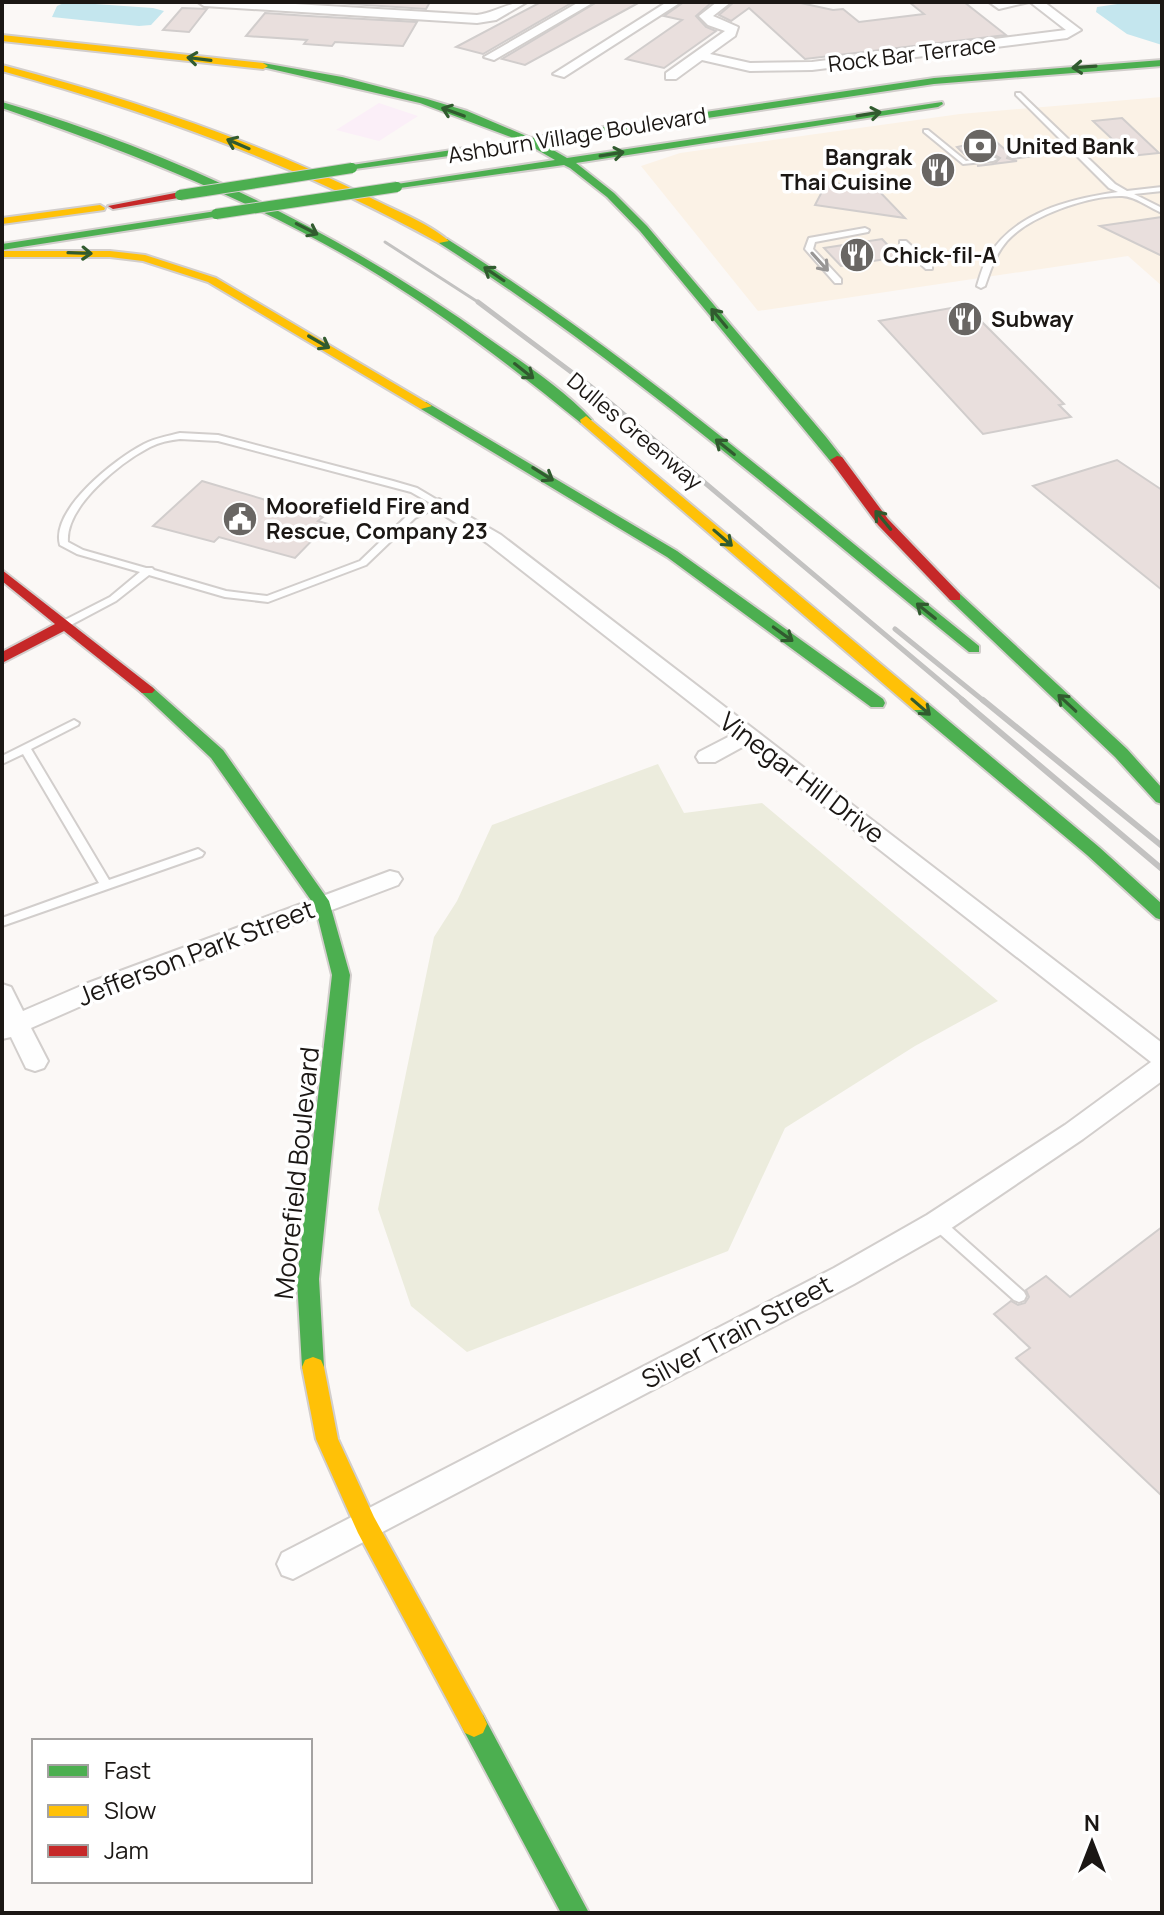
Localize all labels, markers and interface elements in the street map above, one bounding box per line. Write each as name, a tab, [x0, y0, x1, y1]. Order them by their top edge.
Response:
street label: Rock Bar Terrace	[826, 29, 998, 79]
one-way arrow	[187, 51, 212, 66]
one-way arrow	[1071, 60, 1098, 75]
street label: Ashburn Village Boulevard	[446, 100, 708, 170]
one-way arrow	[441, 104, 466, 118]
one-way arrow	[856, 106, 881, 121]
bank icon: United Bank	[961, 127, 999, 165]
place label: United Bank	[1006, 131, 1135, 161]
one-way arrow	[226, 135, 251, 150]
place label: Bangrak Thai Cuisine	[781, 142, 913, 197]
one-way arrow	[599, 146, 624, 161]
restaurant icon: Bangrak Thai Cuisine	[919, 151, 957, 189]
one-way arrow	[294, 222, 318, 238]
restaurant icon: Chick-fil-A	[838, 236, 876, 274]
place label: Chick-fil-A	[883, 240, 997, 270]
one-way arrow	[66, 245, 93, 260]
one-way arrow	[811, 251, 829, 271]
one-way arrow	[484, 266, 506, 282]
restaurant icon: Subway	[946, 300, 984, 338]
place label: Subway	[991, 304, 1074, 334]
one-way arrow	[710, 309, 728, 329]
one-way arrow	[307, 334, 330, 350]
one-way arrow	[513, 362, 535, 379]
street label: Dulles Greenway	[561, 366, 709, 497]
one-way arrow	[715, 438, 736, 456]
one-way arrow	[531, 467, 554, 483]
place label: Moorefield Fire and Rescue, Company 23	[266, 491, 488, 546]
public building icon: Moorefield Fire and Rescue, Company 23	[221, 500, 259, 538]
one-way arrow	[874, 510, 891, 531]
one-way arrow	[713, 529, 733, 547]
one-way arrow	[917, 602, 937, 620]
one-way arrow	[771, 626, 793, 642]
one-way arrow	[1057, 694, 1077, 713]
one-way arrow	[910, 698, 931, 716]
street label: Vinegar Hill Drive	[713, 703, 893, 851]
street label: Jefferson Park Street	[72, 890, 319, 1014]
street label: Moorefield Boulevard	[265, 1045, 327, 1301]
street label: Silver Train Street	[635, 1266, 838, 1397]
legend	[32, 1739, 312, 1883]
text: Fast	[104, 1753, 151, 1786]
text: Slow	[104, 1793, 157, 1826]
north arrow	[1052, 1803, 1132, 1883]
text: N	[1084, 1808, 1100, 1838]
text: Jam	[104, 1833, 149, 1866]

